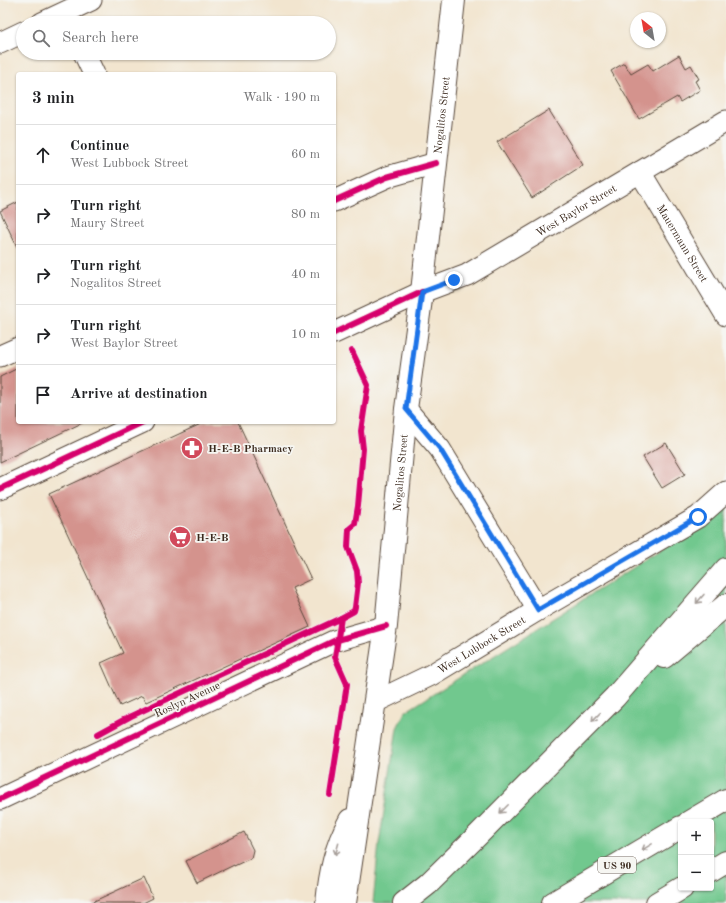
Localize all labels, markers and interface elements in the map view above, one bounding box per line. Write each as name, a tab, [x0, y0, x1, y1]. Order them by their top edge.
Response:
north arrow	[630, 12, 666, 48]
search box	[16, 16, 336, 60]
icon: search	[30, 27, 52, 49]
text: Search here	[62, 31, 139, 46]
street label: Nogalitos Street	[433, 76, 453, 154]
text: 3 min	[32, 90, 75, 107]
text: Walk · 190 m	[243, 91, 320, 104]
text: Continue	[70, 139, 129, 154]
icon: ahead	[32, 144, 54, 166]
text: 60 m	[291, 148, 320, 161]
text: West Lubbock Street	[70, 157, 188, 170]
street label: West Baylor Street	[535, 183, 619, 240]
text: Turn right	[70, 199, 141, 214]
street label: Mauermann Street	[654, 203, 709, 285]
icon: right	[32, 204, 54, 226]
text: 80 m	[291, 208, 320, 221]
text: Maury Street	[70, 217, 145, 230]
text: Turn right	[70, 259, 141, 274]
icon: right	[32, 264, 54, 286]
text: 40 m	[291, 268, 320, 281]
route end	[445, 271, 463, 289]
text: Nogalitos Street	[70, 277, 162, 290]
text: Turn right	[70, 319, 141, 334]
icon: right	[32, 324, 54, 346]
text: 10 m	[291, 328, 320, 341]
text: West Baylor Street	[70, 337, 178, 350]
icon: arrive	[32, 384, 54, 406]
text: Arrive at destination	[70, 387, 208, 402]
street label: Nogalitos Street	[393, 433, 411, 512]
pharmacy icon: H-E-B Pharmacy	[179, 435, 205, 461]
place label: H-E-B Pharmacy	[208, 444, 293, 455]
route start	[689, 508, 707, 526]
supermarket icon: H-E-B	[167, 524, 193, 550]
place label: H-E-B	[196, 533, 229, 544]
one-way arrow	[696, 593, 705, 604]
street label: West Lubbock Street	[436, 615, 528, 676]
street label: Roslyn Avenue	[153, 680, 222, 720]
one-way arrow	[591, 712, 600, 722]
one-way arrow	[499, 804, 509, 814]
map controls	[678, 819, 714, 891]
button: +	[678, 819, 714, 855]
one-way arrow	[333, 843, 341, 856]
one-way arrow	[642, 843, 654, 851]
button: −	[678, 855, 714, 891]
road number: US 90	[598, 857, 636, 873]

